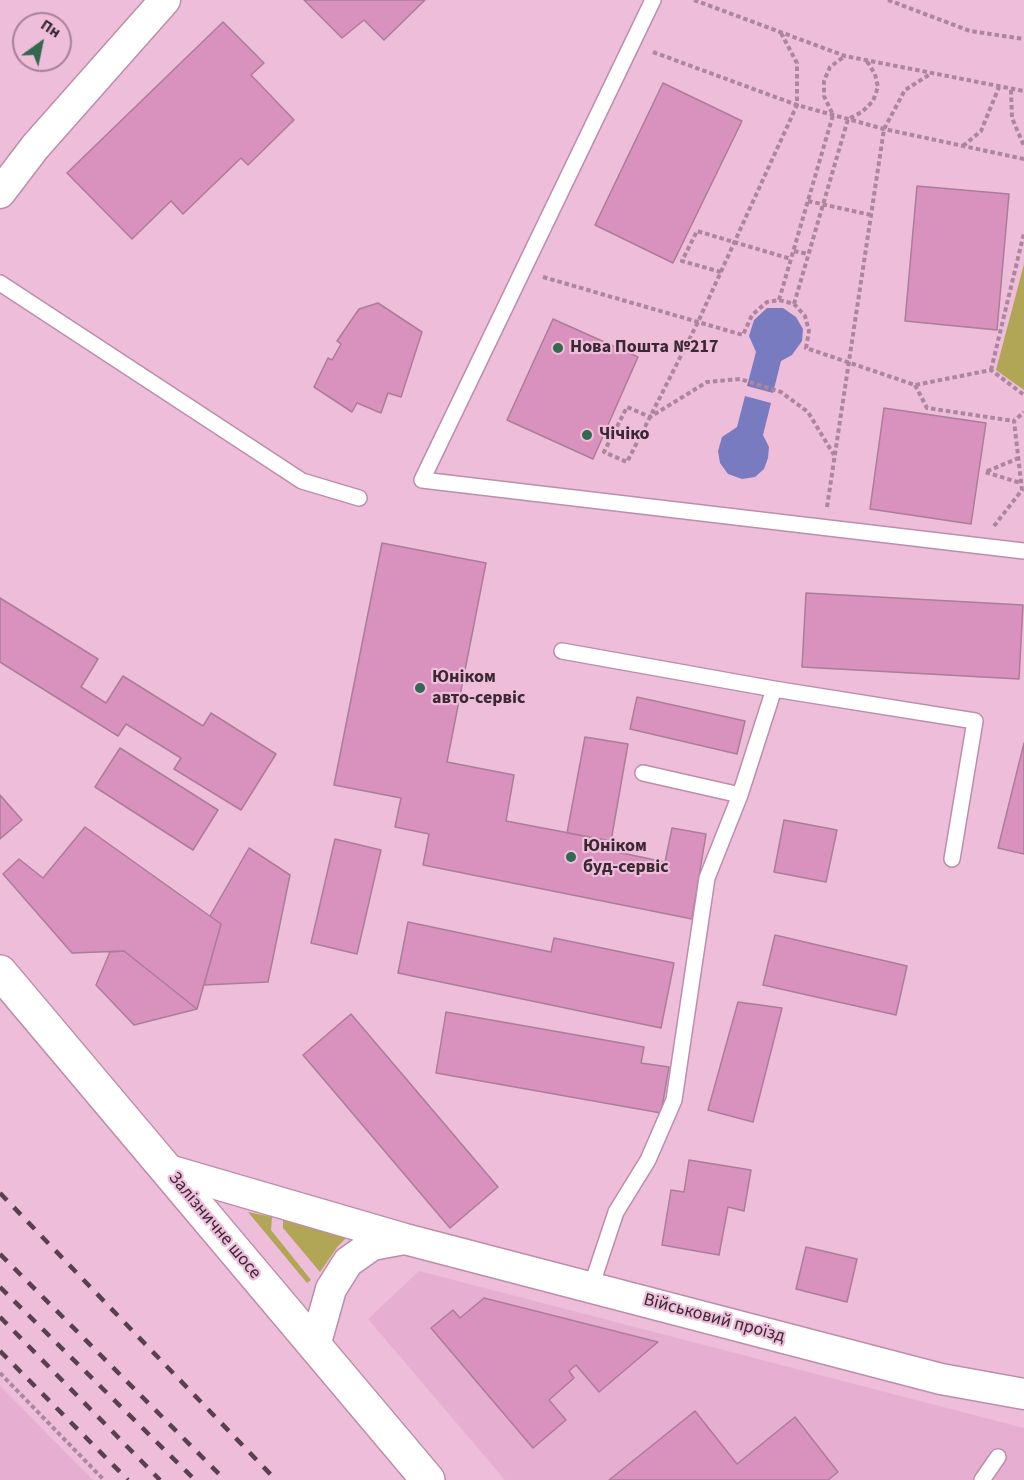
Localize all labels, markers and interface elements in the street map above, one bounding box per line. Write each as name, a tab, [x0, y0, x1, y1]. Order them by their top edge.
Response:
north arrow	[12, 12, 72, 72]
text: Пн	[36, 14, 65, 43]
place label: Нова Пошта №217	[570, 337, 719, 359]
marker: Нова Пошта №217	[551, 341, 565, 355]
place label: Чічіко	[599, 424, 650, 446]
marker: Чічіко	[580, 428, 594, 442]
place label: Юніком авто-сервіс	[432, 667, 525, 710]
marker: Юніком авто-сервіс	[413, 681, 427, 695]
place label: Юніком буд-сервіс	[583, 836, 669, 878]
marker: Юніком буд-сервіс	[564, 850, 578, 864]
street label: Залізничне шосе	[163, 1168, 265, 1284]
street label: Військовий проїзд	[641, 1290, 787, 1348]

